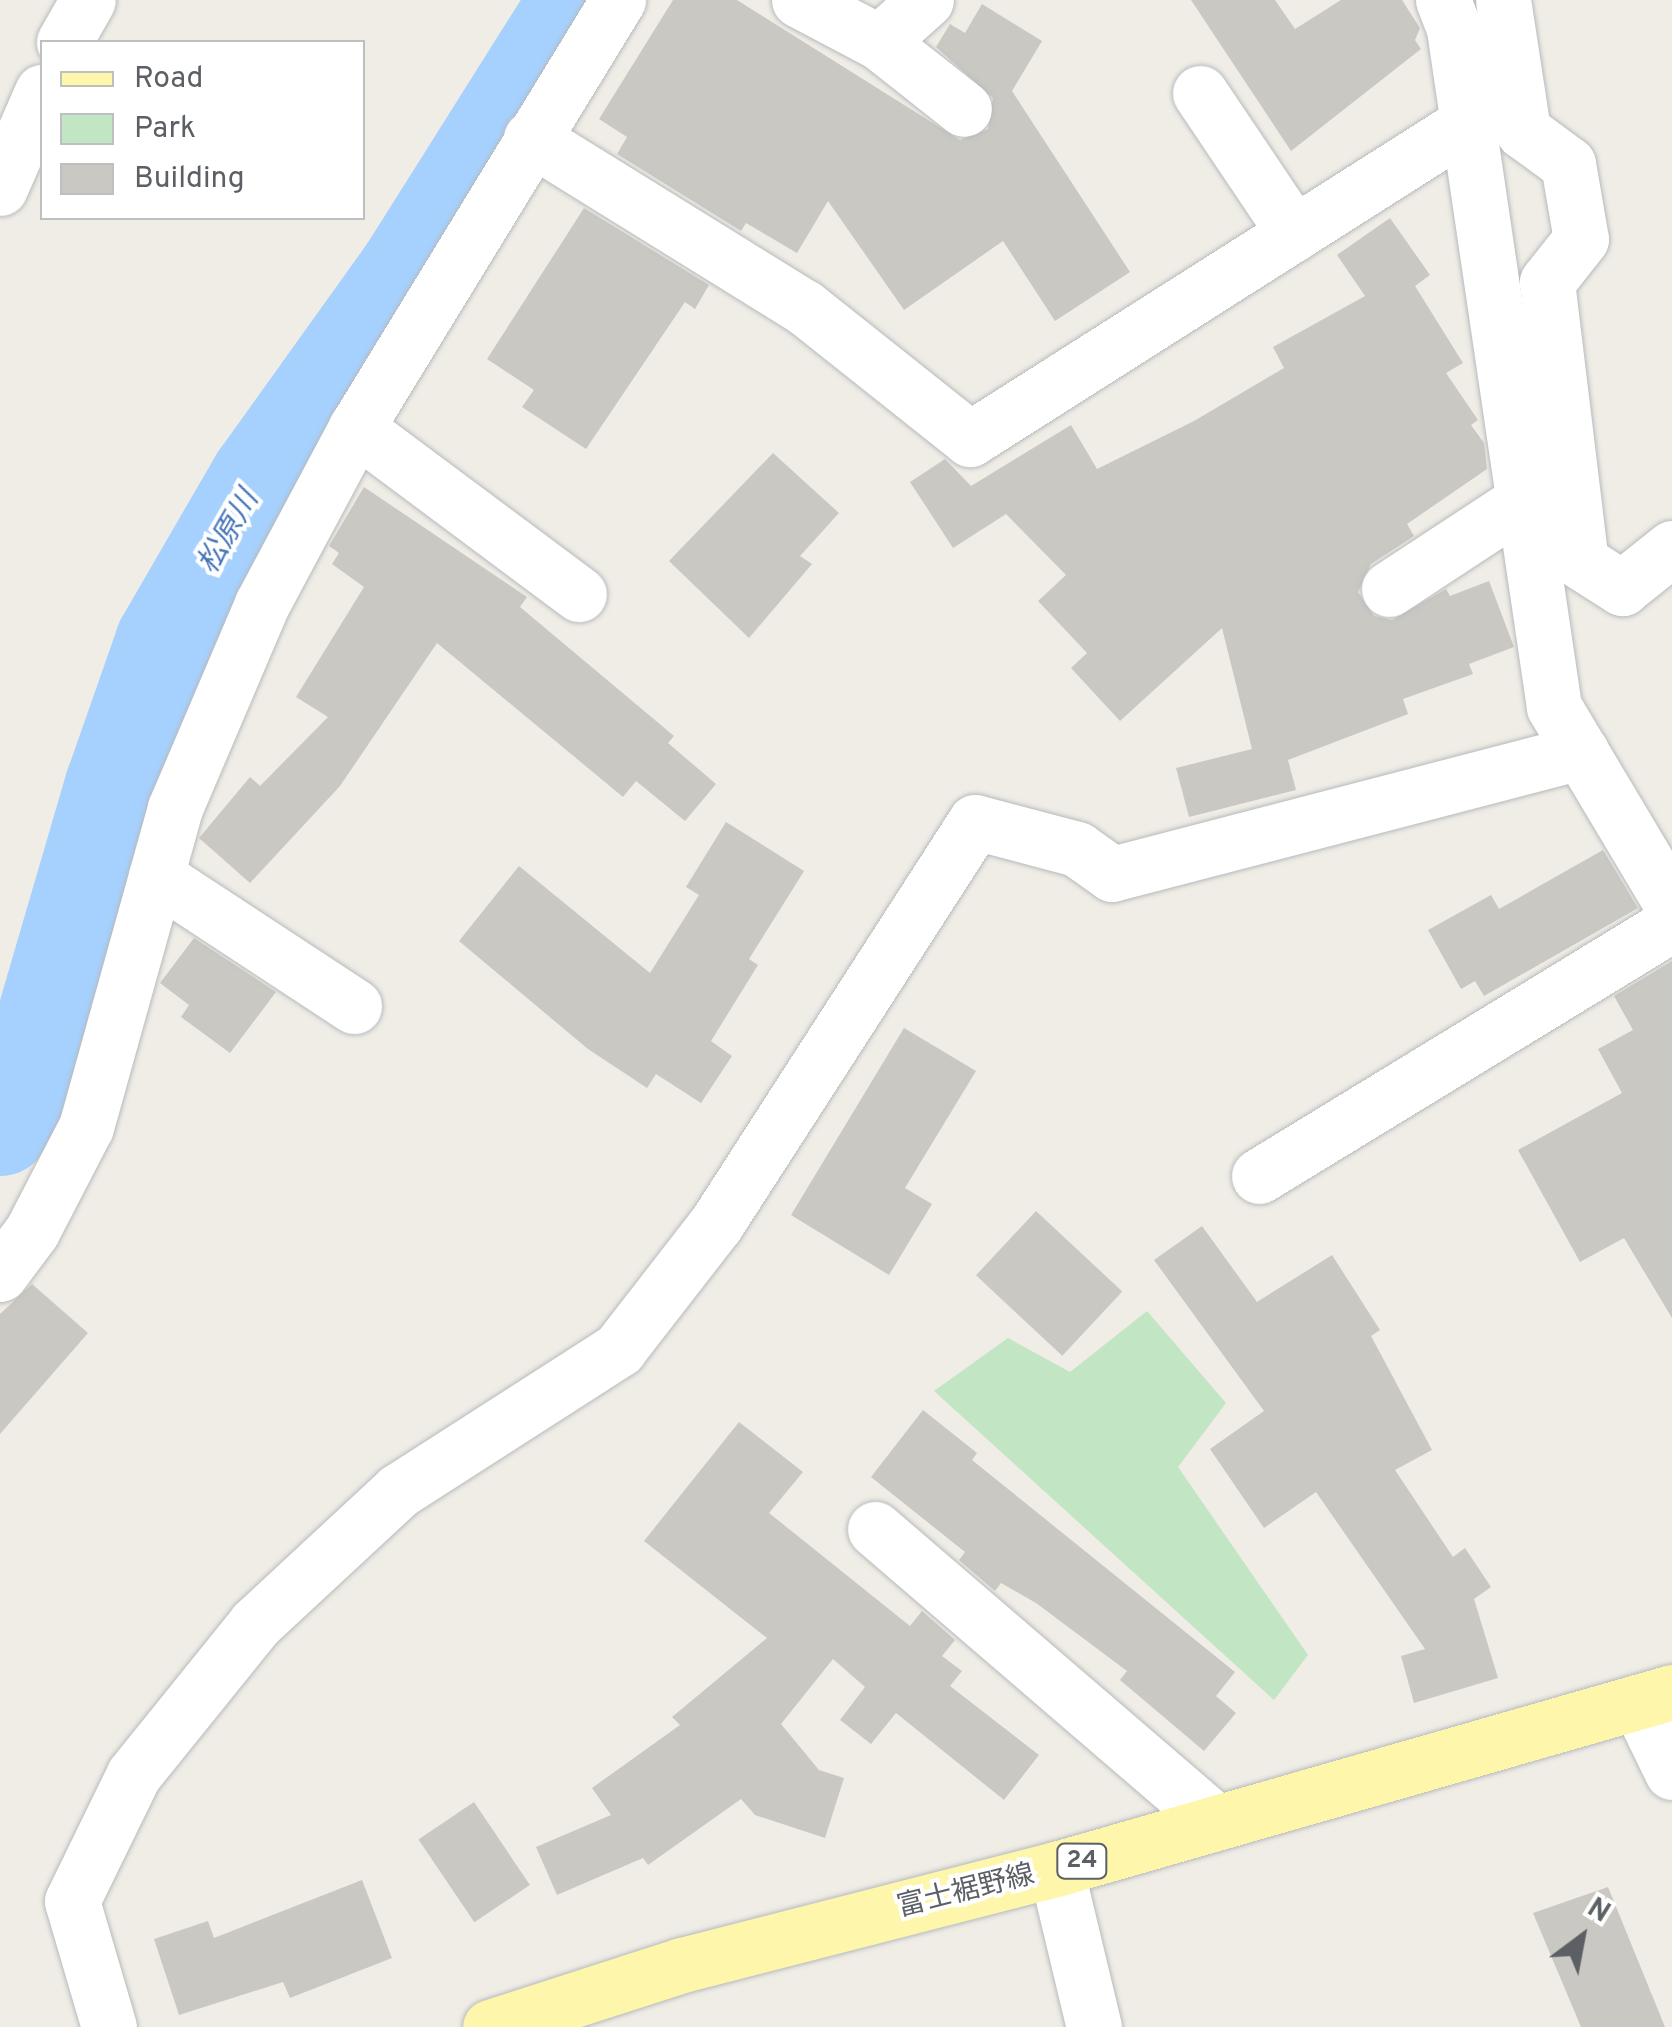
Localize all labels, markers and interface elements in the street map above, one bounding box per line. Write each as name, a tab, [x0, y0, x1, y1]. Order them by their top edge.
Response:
legend	[40, 40, 365, 220]
text: Road	[134, 61, 203, 98]
text: Park	[134, 111, 196, 148]
text: Building	[134, 161, 245, 198]
water label: 松原川	[192, 485, 268, 581]
road number: 24	[1054, 1841, 1110, 1881]
street label: 富士裾野線	[894, 1859, 1038, 1925]
north arrow	[1532, 1887, 1632, 1987]
text: N	[1580, 1891, 1616, 1932]

